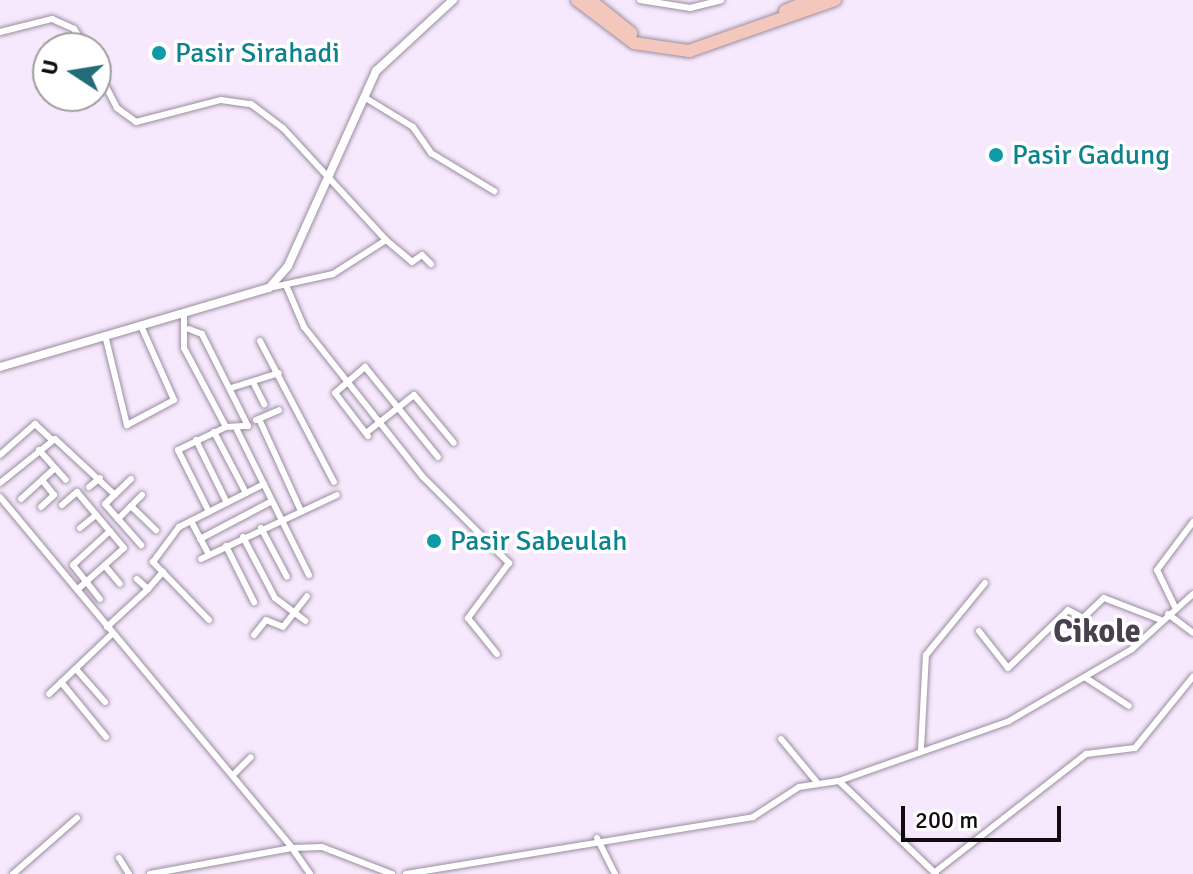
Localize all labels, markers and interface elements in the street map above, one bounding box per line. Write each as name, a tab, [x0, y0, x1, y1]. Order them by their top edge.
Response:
north arrow	[32, 32, 112, 112]
place label: Pasir Sirahadi	[175, 36, 340, 70]
marker: Pasir Sirahadi	[150, 44, 168, 62]
text: U	[35, 57, 65, 77]
place label: Pasir Gadung	[1012, 138, 1170, 172]
marker: Pasir Gadung	[987, 146, 1005, 164]
place label: Pasir Sabeulah	[450, 524, 627, 558]
marker: Pasir Sabeulah	[425, 532, 443, 550]
district label: Cikole	[1053, 613, 1141, 651]
scale bar	[905, 790, 1065, 840]
text: 200 m	[915, 805, 978, 835]

